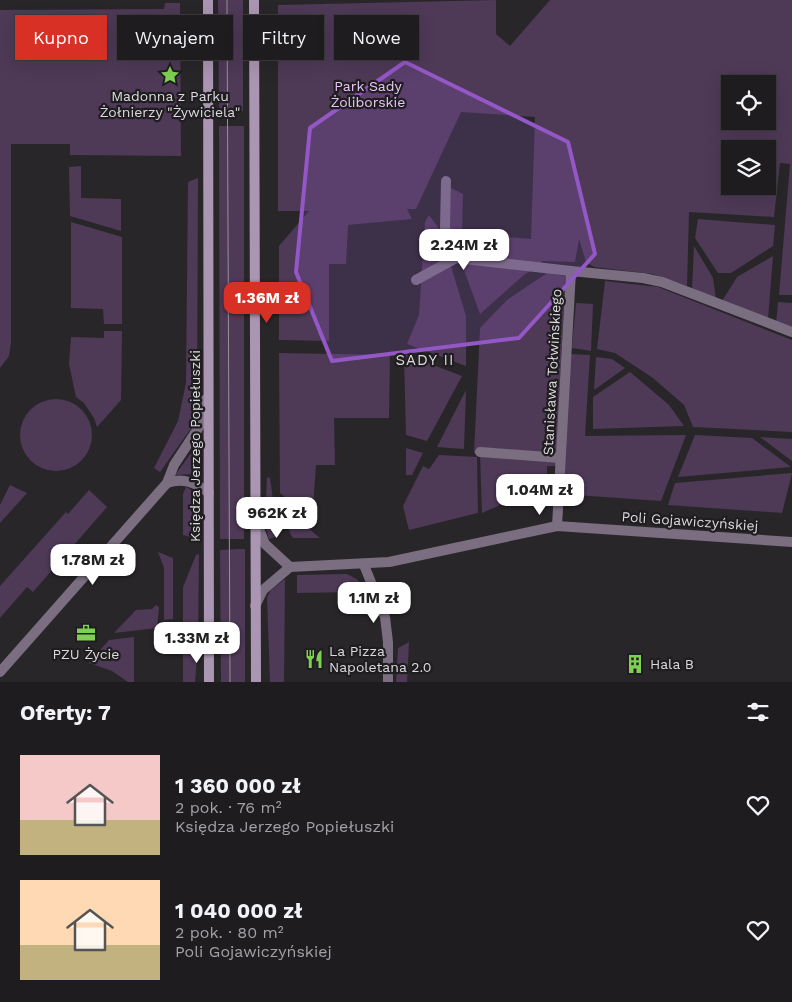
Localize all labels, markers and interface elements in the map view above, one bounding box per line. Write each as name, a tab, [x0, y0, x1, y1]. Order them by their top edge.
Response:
chip: Kupno	[15, 15, 107, 60]
chip: Wynajem	[117, 15, 233, 60]
chip: Filtry	[243, 15, 324, 60]
chip: Nowe	[334, 15, 419, 60]
place icon: Madonna z Parku Żołnierzy "Żywiciela"	[159, 64, 181, 86]
map controls	[721, 75, 776, 195]
button: locate	[721, 75, 776, 130]
park label: Park Sady Żoliborskie	[331, 78, 405, 110]
place label: Madonna z Parku Żołnierzy "Żywiciela"	[100, 88, 240, 120]
button: layers	[721, 140, 776, 195]
pin: 2.24M zł	[412, 228, 516, 271]
text: 2.24M zł	[430, 235, 498, 254]
pin: 1.36M zł	[215, 282, 319, 324]
text: 1.36M zł	[235, 288, 299, 307]
street label: Stanisława Tołwińskiego	[540, 288, 564, 456]
street label: Księdza Jerzego Popiełuszki	[187, 350, 203, 542]
district label: SADY II	[396, 351, 454, 369]
pin: 1.04M zł	[488, 474, 592, 516]
text: 1.04M zł	[507, 480, 573, 499]
pin: 962K zł	[231, 496, 323, 539]
text: 962K zł	[247, 503, 307, 522]
street label: Poli Gojawiczyńskiej	[621, 508, 759, 534]
pin: 1.78M zł	[41, 544, 145, 586]
text: 1.78M zł	[62, 550, 124, 569]
pin: 1.1M zł	[328, 582, 420, 624]
text: 1.1M zł	[349, 588, 399, 607]
office icon: PZU Życie	[75, 622, 97, 644]
pin: 1.33M zł	[145, 622, 249, 664]
text: 1.33M zł	[165, 628, 229, 647]
place label: La Pizza Napoletana 2.0	[329, 643, 432, 675]
place label: PZU Życie	[53, 646, 119, 662]
restaurant icon: La Pizza Napoletana 2.0	[303, 648, 325, 670]
building icon: Hala B	[624, 653, 646, 675]
place label: Hala B	[650, 656, 694, 672]
icon: filters	[744, 698, 772, 726]
text: Oferty: 7	[20, 700, 111, 725]
text: 1 360 000 zł	[175, 773, 301, 798]
icon: home	[60, 775, 120, 835]
icon: heart	[744, 791, 772, 819]
text: 2 pok. · 76 m²	[175, 798, 282, 817]
text: Księdza Jerzego Popiełuszki	[175, 817, 394, 836]
text: 1 040 000 zł	[175, 898, 303, 923]
icon: home	[60, 900, 120, 960]
icon: heart	[744, 916, 772, 944]
text: 2 pok. · 80 m²	[175, 923, 284, 942]
text: Poli Gojawiczyńskiej	[175, 942, 332, 961]

